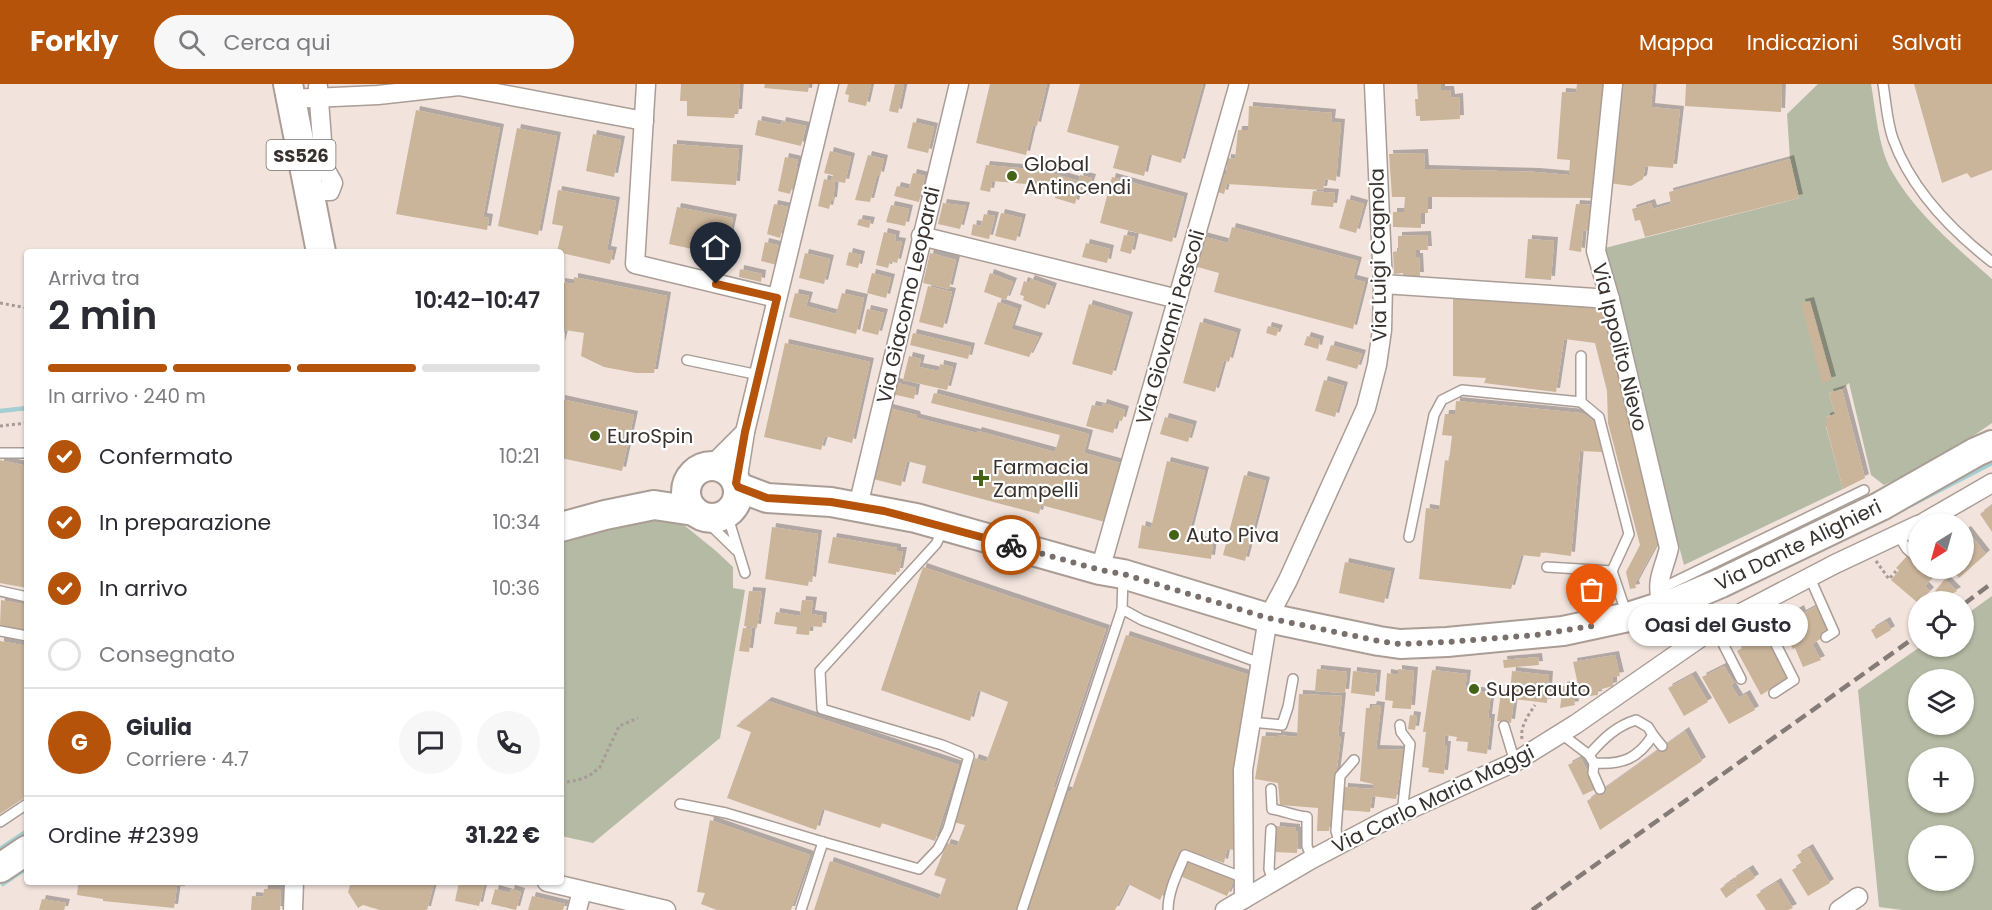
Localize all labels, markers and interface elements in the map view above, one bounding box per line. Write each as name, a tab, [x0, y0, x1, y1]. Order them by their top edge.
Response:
search box	[154, 15, 574, 69]
text: Forkly	[30, 22, 118, 61]
icon: search	[175, 26, 208, 59]
text: Cerca qui	[223, 27, 331, 58]
text: Mappa	[1639, 28, 1714, 57]
text: Indicazioni	[1747, 28, 1859, 57]
text: Salvati	[1892, 28, 1962, 57]
road number: SS526	[266, 140, 336, 170]
place label: Global Antincendi	[1024, 150, 1131, 201]
street label: Via Luigi Cagnola	[1362, 168, 1394, 342]
marker: Global Antincendi	[1005, 169, 1019, 183]
street label: Via Giacomo Leopardi	[869, 184, 947, 406]
pin	[690, 222, 741, 284]
street label: Via Giovanni Pascoli	[1129, 226, 1211, 428]
icon: home	[699, 231, 732, 264]
street label: Via Ippolito Nievo	[1586, 260, 1654, 434]
text: Arriva tra	[48, 264, 140, 292]
text: 10:42–10:47	[415, 285, 540, 316]
text: 2 min	[48, 288, 157, 343]
text: In arrivo · 240 m	[48, 382, 206, 410]
place label: EuroSpin	[607, 422, 693, 450]
marker: EuroSpin	[588, 429, 602, 443]
icon: check	[48, 440, 81, 473]
text: Confermato	[99, 441, 233, 472]
text: 10:21	[499, 442, 540, 470]
place label: Farmacia Zampelli	[993, 453, 1089, 504]
marker: Farmacia Zampelli	[974, 471, 988, 485]
street label: Via Dante Alighieri	[1710, 492, 1886, 598]
icon: check	[48, 506, 81, 539]
text: In preparazione	[99, 507, 271, 538]
text: 10:34	[492, 508, 540, 536]
north arrow	[1908, 513, 1974, 579]
map controls	[1908, 513, 1974, 891]
courier	[981, 515, 1041, 575]
place label: Auto Piva	[1186, 521, 1279, 549]
marker: Auto Piva	[1167, 528, 1181, 542]
icon: bike	[995, 529, 1028, 562]
pin	[1566, 564, 1617, 626]
icon: check	[48, 572, 81, 605]
text: In arrivo	[99, 573, 187, 604]
icon: bag	[1575, 573, 1608, 606]
text: 10:36	[492, 574, 540, 602]
button: locate	[1908, 591, 1974, 657]
callout: Oasi del Gusto	[1628, 605, 1808, 647]
text: Oasi del Gusto	[1645, 611, 1791, 639]
text: Consegnato	[99, 639, 235, 670]
button: layers	[1908, 669, 1974, 735]
place label: Superauto	[1486, 675, 1590, 703]
marker: Superauto	[1467, 682, 1481, 696]
button: chat	[399, 711, 462, 774]
button: phone	[477, 711, 540, 774]
text: Giulia	[126, 712, 192, 743]
text: G	[71, 727, 88, 758]
street label: Via Carlo Maria Maggi	[1327, 738, 1539, 860]
text: Corriere · 4.7	[126, 745, 249, 773]
button: +	[1908, 747, 1974, 813]
text: Ordine #2399	[48, 820, 199, 851]
text: 31.22 €	[465, 820, 540, 851]
button: −	[1908, 825, 1974, 891]

